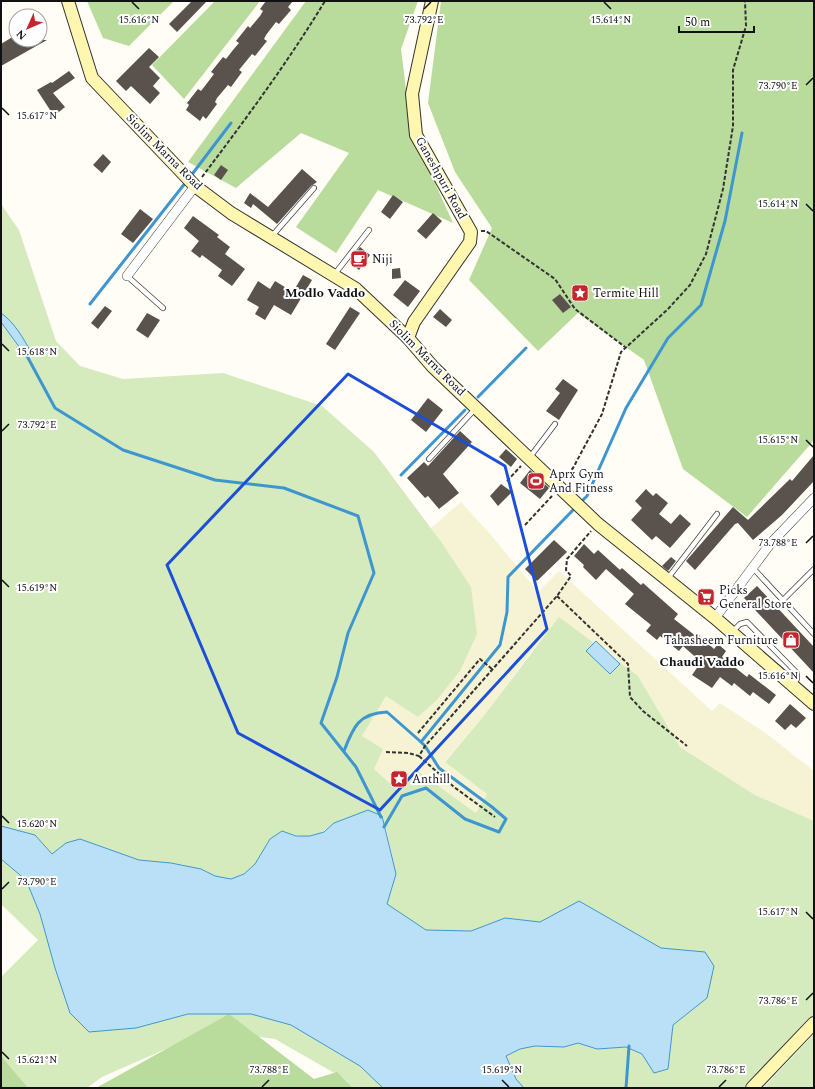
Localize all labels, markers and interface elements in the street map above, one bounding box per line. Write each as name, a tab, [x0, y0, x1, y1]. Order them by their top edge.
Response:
north arrow	[8, 8, 48, 48]
scale bar	[679, 8, 754, 34]
text: 15.616°N	[119, 12, 159, 28]
text: 73.792°E	[404, 12, 444, 28]
text: 15.614°N	[591, 12, 631, 28]
text: 50 m	[685, 13, 710, 32]
text: N	[12, 26, 30, 44]
text: 73.790°E	[758, 78, 798, 94]
text: 15.617°N	[17, 108, 57, 124]
street label: Siolim Marna Road	[121, 109, 207, 195]
street label: Ganeshpuri Road	[410, 133, 472, 223]
text: 15.614°N	[758, 196, 798, 212]
cafe icon: Niji	[349, 249, 369, 269]
place label: Niji	[372, 250, 393, 269]
district label: Modlo Vaddo	[285, 283, 365, 303]
place icon: Termite Hill	[570, 283, 590, 303]
place label: Termite Hill	[593, 284, 659, 303]
street label: Siolim Marna Road	[384, 315, 470, 401]
text: 15.618°N	[17, 344, 57, 360]
text: 73.792°E	[17, 417, 57, 433]
text: 15.615°N	[758, 432, 798, 448]
place label: Aprx Gym And Fitness	[549, 465, 613, 498]
sports icon: Aprx Gym And Fitness	[526, 471, 546, 491]
text: 73.788°E	[758, 535, 798, 551]
text: 15.619°N	[17, 580, 57, 596]
place label: Picks General Store	[719, 581, 792, 614]
supermarket icon: Picks General Store	[696, 587, 716, 607]
shop icon: Tahasheem Furniture	[781, 630, 801, 650]
place label: Tahasheem Furniture	[664, 631, 778, 650]
district label: Chaudi Vaddo	[660, 652, 744, 672]
text: 15.616°N	[758, 668, 798, 684]
place icon: Anthill	[389, 769, 409, 789]
place label: Anthill	[412, 770, 450, 789]
text: 15.620°N	[17, 816, 57, 832]
text: 73.790°E	[17, 874, 57, 890]
text: 15.617°N	[758, 904, 798, 920]
text: 73.786°E	[758, 993, 798, 1009]
text: 15.621°N	[17, 1052, 57, 1068]
text: 73.788°E	[249, 1062, 289, 1078]
text: 15.619°N	[482, 1062, 522, 1078]
text: 73.786°E	[706, 1062, 746, 1078]

